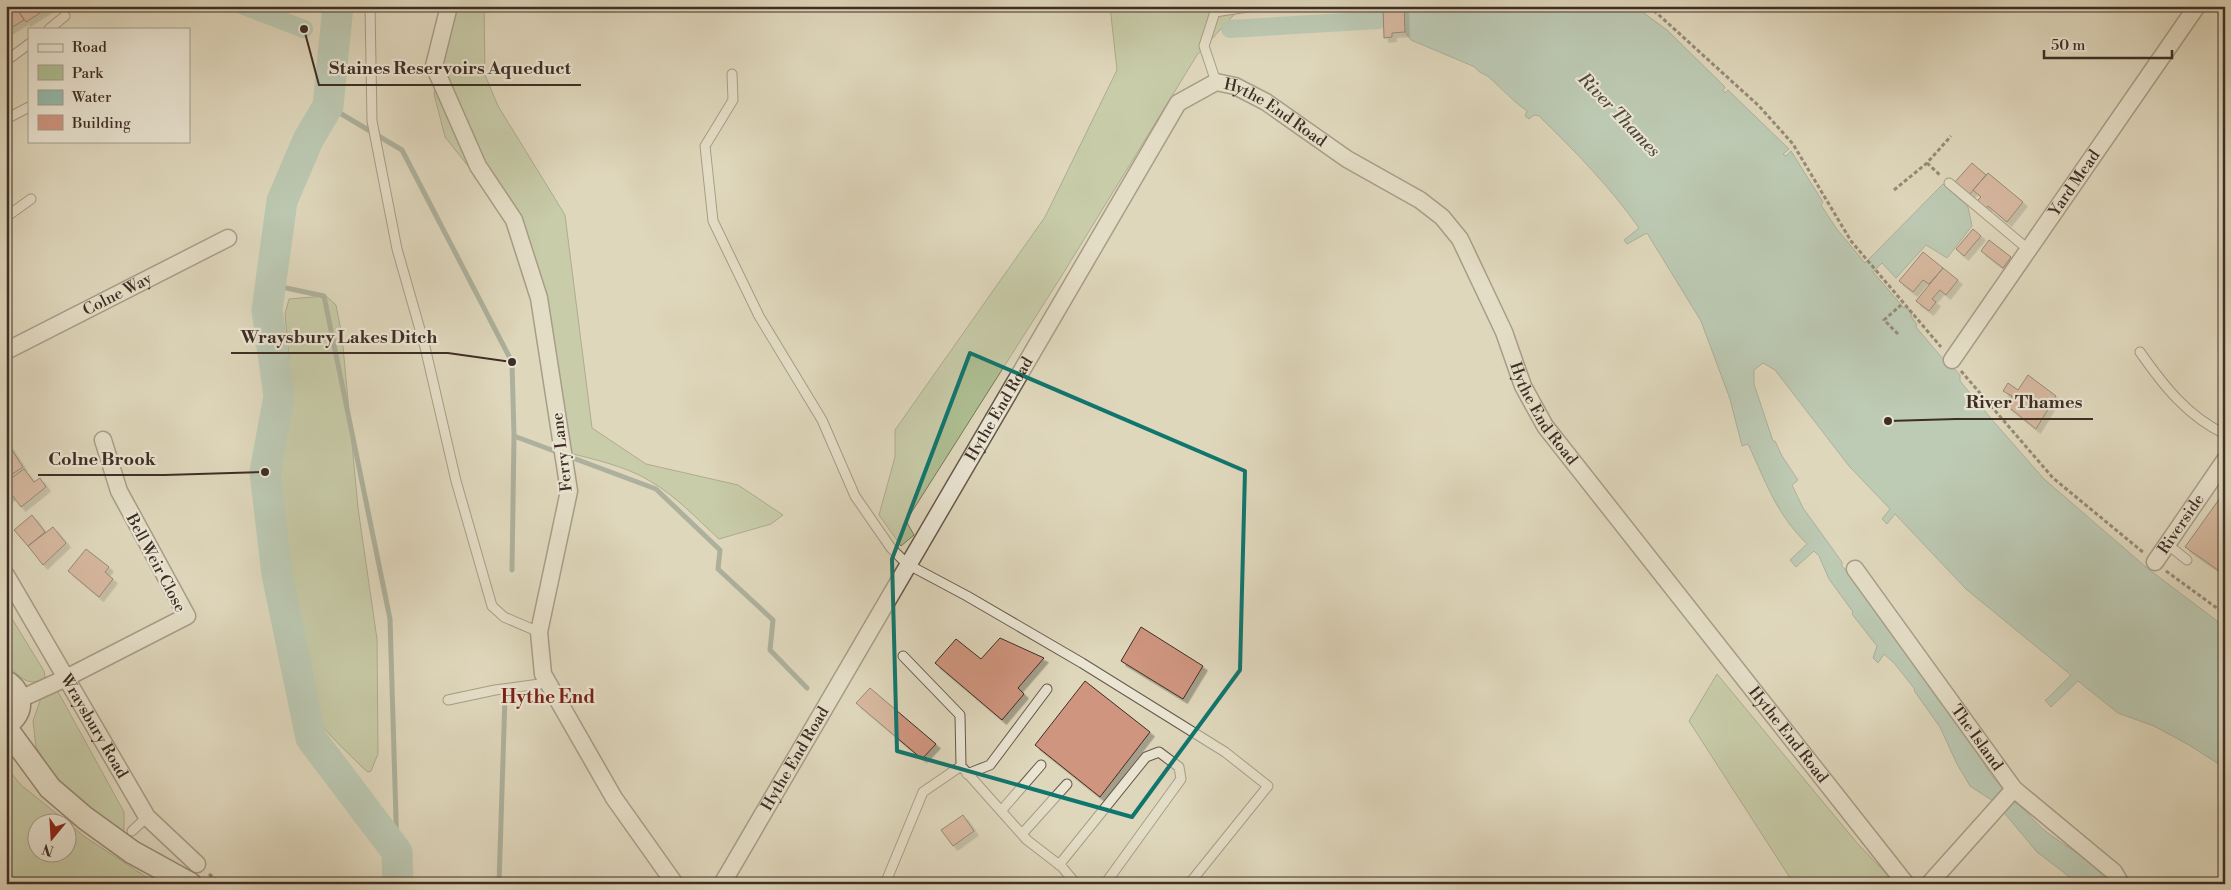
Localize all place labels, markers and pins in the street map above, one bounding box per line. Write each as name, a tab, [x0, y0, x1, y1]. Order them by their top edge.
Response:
callout: Staines Reservoirs Aqueduct	[319, 52, 581, 85]
callout: Wraysbury Lakes Ditch	[231, 320, 448, 353]
callout: River Thames	[1956, 386, 2093, 419]
callout: Colne Brook	[38, 442, 165, 475]

